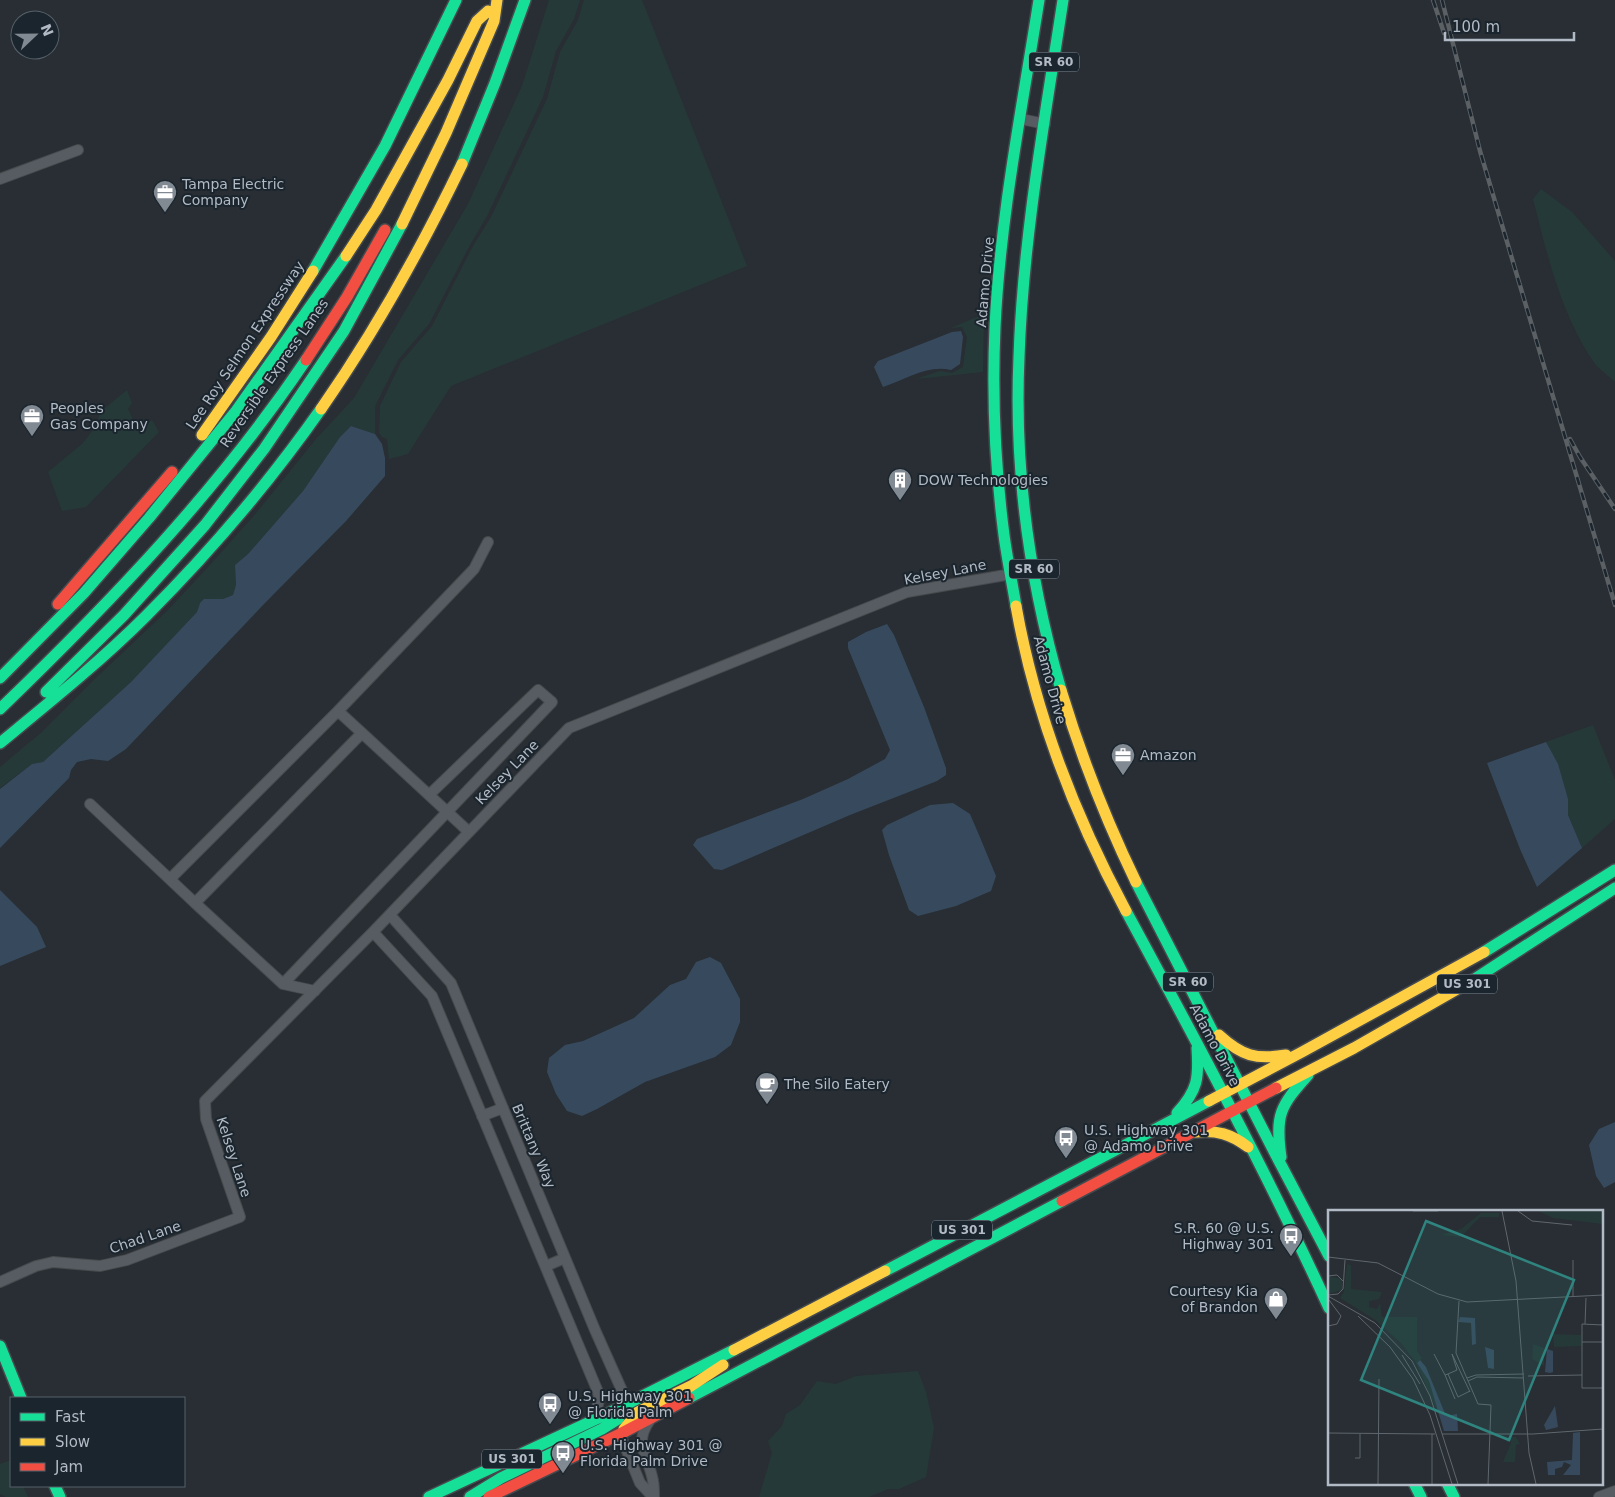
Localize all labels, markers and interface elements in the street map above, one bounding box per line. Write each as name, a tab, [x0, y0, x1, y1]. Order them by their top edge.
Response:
north arrow	[10, 10, 60, 60]
scale bar	[1445, 10, 1574, 42]
text: 100 m	[1452, 18, 1500, 36]
text: N	[37, 22, 57, 39]
road number: SR 60	[1029, 52, 1079, 72]
place label: Tampa Electric Company	[181, 176, 284, 208]
office icon: Tampa Electric Company	[152, 179, 178, 213]
street label: Adamo Drive	[973, 236, 997, 328]
street label: Lee Roy Selmon Expressway	[183, 258, 307, 432]
street label: Reversible Express Lanes	[216, 296, 332, 450]
place label: Peoples Gas Company	[50, 400, 148, 432]
office icon: Peoples Gas Company	[19, 403, 45, 437]
building icon: DOW Technologies	[887, 467, 913, 501]
place label: DOW Technologies	[918, 472, 1048, 488]
street label: Kelsey Lane	[902, 556, 988, 588]
road number: SR 60	[1009, 560, 1059, 578]
street label: Adamo Drive	[1031, 634, 1069, 726]
street label: Kelsey Lane	[472, 736, 542, 808]
office icon: Amazon	[1110, 742, 1136, 776]
place label: Amazon	[1140, 747, 1197, 763]
road number: SR 60	[1163, 972, 1213, 992]
road number: US 301	[1437, 974, 1497, 994]
street label: Adamo Drive	[1187, 1001, 1243, 1089]
cafe icon: The Silo Eatery	[754, 1071, 780, 1105]
place label: The Silo Eatery	[783, 1076, 890, 1092]
street label: Brittany Way	[509, 1101, 559, 1191]
street label: Kelsey Lane	[213, 1115, 255, 1199]
place label: U.S. Highway 301 @ Adamo Drive	[1084, 1122, 1208, 1154]
bus stop icon: U.S. Highway 301 @ Adamo Drive	[1053, 1125, 1079, 1159]
inset map	[1328, 1210, 1602, 1484]
street label: Chad Lane	[107, 1217, 183, 1257]
road number: US 301	[932, 1220, 992, 1240]
place label: S.R. 60 @ U.S. Highway 301	[1174, 1220, 1274, 1252]
bus stop icon: S.R. 60 @ U.S. Highway 301	[1278, 1223, 1304, 1257]
place label: Courtesy Kia of Brandon	[1169, 1283, 1258, 1315]
shop icon: Courtesy Kia of Brandon	[1263, 1286, 1289, 1320]
place label: U.S. Highway 301 @ Florida Palm	[568, 1388, 692, 1420]
bus stop icon: U.S. Highway 301 @ Florida Palm	[537, 1391, 563, 1425]
legend	[10, 1397, 185, 1487]
text: Fast	[55, 1408, 85, 1426]
text: Slow	[55, 1433, 90, 1451]
place label: U.S. Highway 301 @ Florida Palm Drive	[580, 1437, 723, 1469]
bus stop icon: U.S. Highway 301 @ Florida Palm Drive	[550, 1440, 576, 1474]
road number: US 301	[482, 1450, 542, 1468]
text: Jam	[54, 1458, 83, 1476]

